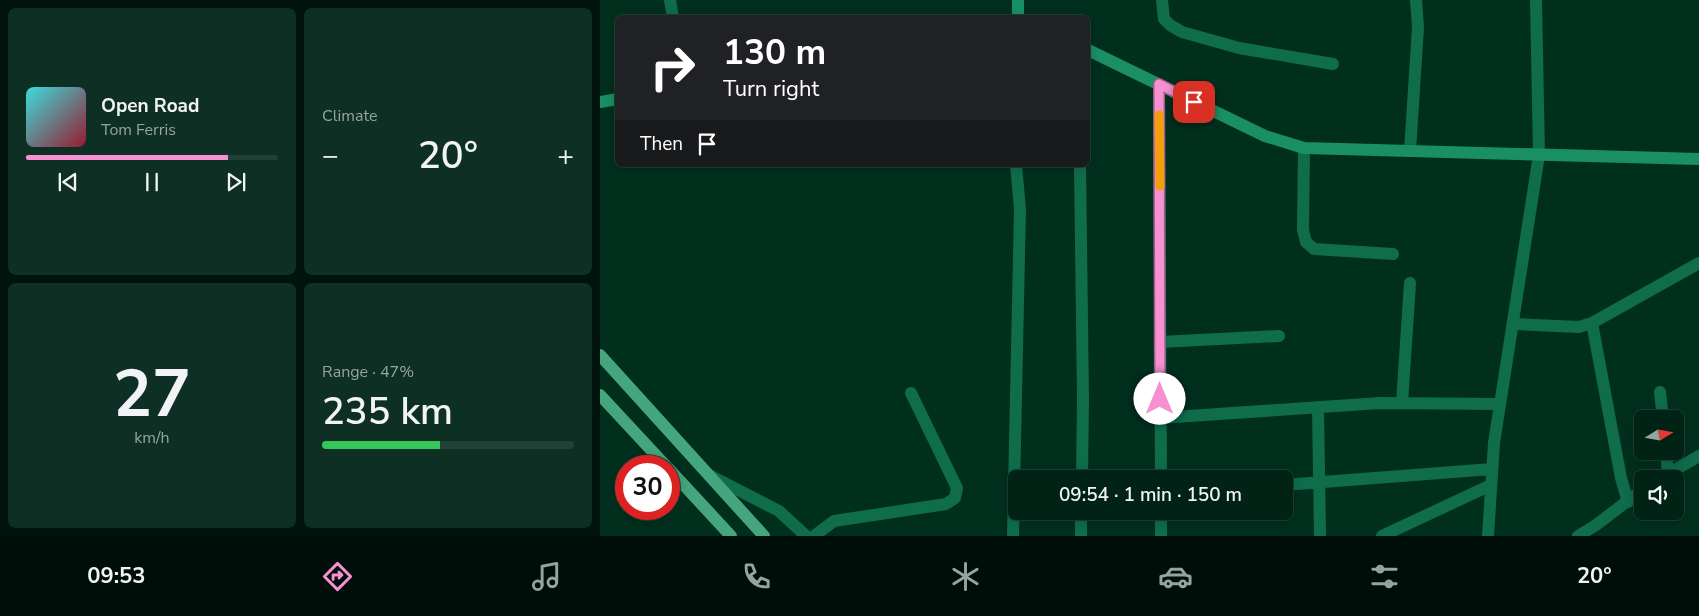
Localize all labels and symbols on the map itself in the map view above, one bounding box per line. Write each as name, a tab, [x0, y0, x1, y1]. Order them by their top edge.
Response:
pin	[1173, 81, 1215, 123]
position arrow	[1133, 372, 1185, 424]
north arrow	[1634, 410, 1684, 460]
speed limit sign: 30	[615, 455, 680, 520]

